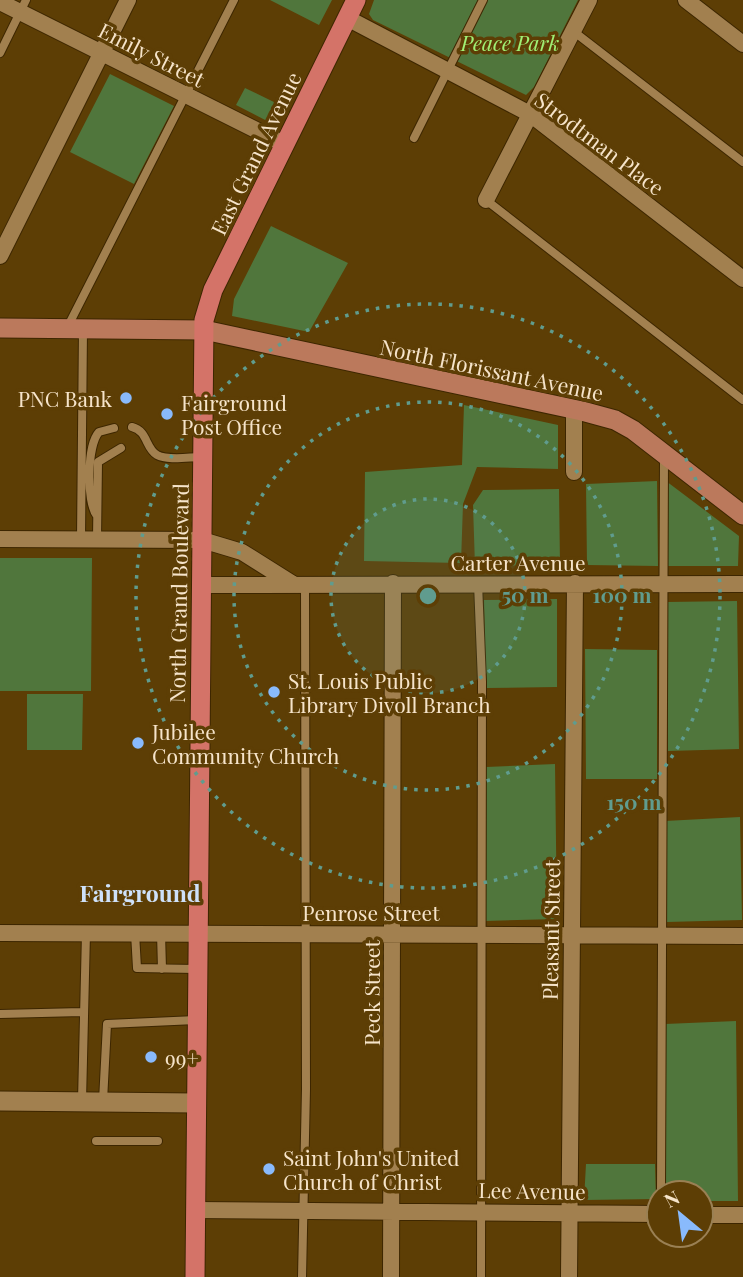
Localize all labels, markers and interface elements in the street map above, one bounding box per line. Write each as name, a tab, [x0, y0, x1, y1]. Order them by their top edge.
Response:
street label: Emily Street	[94, 15, 210, 93]
park label: Peace Park	[460, 28, 559, 56]
street label: East Grand Avenue	[203, 67, 307, 239]
street label: Strodtman Place	[530, 85, 670, 201]
street label: North Florissant Avenue	[378, 332, 606, 406]
place label: PNC Bank	[18, 384, 112, 412]
place label: Fairground Post Office	[181, 388, 287, 440]
marker: PNC Bank	[118, 390, 134, 406]
marker: Fairground Post Office	[159, 406, 175, 422]
street label: North Grand Boulevard	[162, 483, 194, 703]
street label: Carter Avenue	[450, 548, 586, 576]
text: 50 m	[501, 580, 549, 608]
text: 100 m	[592, 580, 652, 608]
centre of rings	[416, 584, 440, 608]
place label: St. Louis Public Library Divoll Branch	[288, 666, 491, 718]
marker: St. Louis Public Library Divoll Branch	[266, 684, 282, 700]
place label: Jubilee Community Church	[151, 717, 340, 769]
marker: Jubilee Community Church	[130, 735, 146, 751]
text: 150 m	[607, 787, 661, 815]
street label: Pleasant Street	[535, 859, 565, 1000]
district label: Fairground	[79, 877, 201, 908]
street label: Penrose Street	[302, 898, 440, 926]
street label: Peck Street	[357, 940, 385, 1046]
place label: 99+	[165, 1043, 199, 1071]
marker: 99+	[143, 1049, 159, 1065]
place label: Saint John's United Church of Christ	[283, 1143, 460, 1195]
marker: Saint John's United Church of Christ	[261, 1161, 277, 1177]
street label: Lee Avenue	[478, 1175, 586, 1205]
north arrow	[645, 1179, 715, 1249]
text: N	[659, 1183, 684, 1213]

